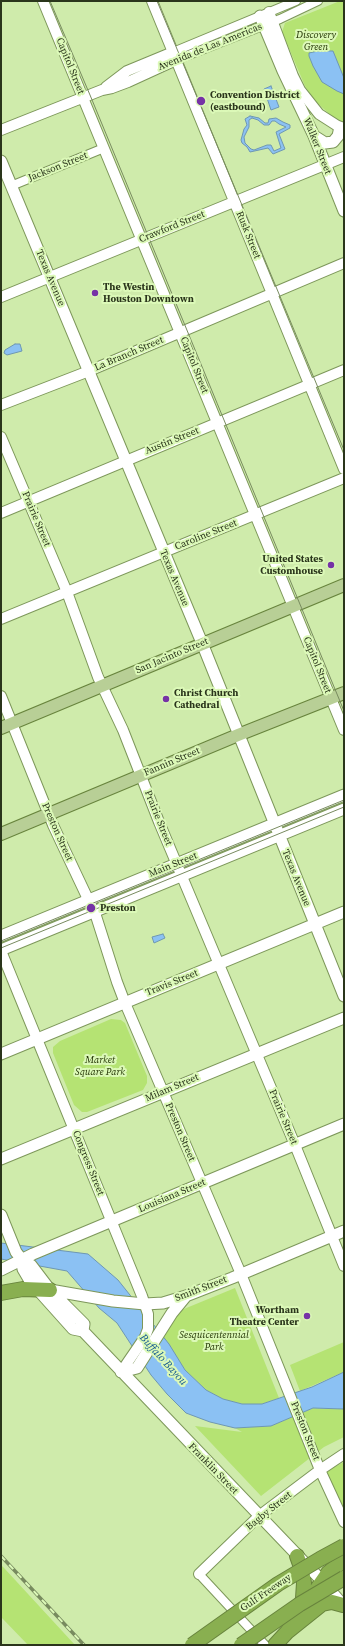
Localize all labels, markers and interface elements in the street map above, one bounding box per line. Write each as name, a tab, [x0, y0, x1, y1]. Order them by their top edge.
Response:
street label: Avenida de Las Americas	[156, 21, 264, 73]
park label: Discovery Green	[296, 29, 336, 52]
street label: Capitol Street	[53, 36, 87, 96]
place label: Convention District (eastbound)	[210, 89, 300, 112]
marker: Convention District (eastbound)	[195, 95, 207, 107]
street label: Walker Street	[300, 116, 334, 176]
street label: Jackson Street	[27, 150, 89, 184]
street label: Crawford Street	[137, 208, 207, 246]
street label: Rusk Street	[233, 210, 263, 260]
street label: Texas Avenue	[33, 248, 67, 308]
place label: The Westin Houston Downtown	[103, 281, 194, 304]
marker: The Westin Houston Downtown	[90, 288, 100, 298]
street label: La Branch Street	[93, 334, 165, 374]
street label: Capitol Street	[177, 335, 211, 395]
street label: Austin Street	[143, 425, 201, 457]
street label: Prairie Street	[19, 490, 53, 548]
street label: Caroline Street	[173, 517, 239, 553]
street label: Texas Avenue	[157, 548, 191, 608]
place label: United States Customhouse	[260, 553, 323, 576]
marker: United States Customhouse	[326, 560, 336, 570]
street label: San Jacinto Street	[134, 635, 210, 677]
street label: Capitol Street	[300, 635, 334, 695]
place label: Christ Church Cathedral	[174, 687, 238, 710]
marker: Christ Church Cathedral	[161, 694, 171, 704]
street label: Fannin Street	[142, 745, 202, 779]
street label: Prairie Street	[141, 789, 175, 847]
street label: Preston Street	[39, 801, 75, 863]
street label: Texas Avenue	[279, 848, 313, 908]
street label: Main Street	[147, 850, 199, 880]
marker: Preston	[85, 902, 97, 914]
place label: Preston	[100, 902, 136, 914]
street label: Travis Street	[144, 967, 200, 999]
park label: Market Square Park	[75, 1054, 125, 1078]
street label: Milam Street	[143, 1071, 201, 1105]
street label: Prairie Street	[266, 1088, 300, 1146]
street label: Preston Street	[162, 1101, 198, 1163]
street label: Congress Street	[69, 1129, 107, 1197]
street label: Louisiana Street	[137, 1176, 207, 1216]
street label: Smith Street	[173, 1274, 229, 1304]
place label: Wortham Theatre Center	[230, 1304, 299, 1328]
marker: Wortham Theatre Center	[302, 1311, 312, 1321]
park label: Sesquicentennial Park	[179, 1329, 249, 1352]
water label: Buffalo Bayou	[136, 1331, 190, 1389]
street label: Preston Street	[288, 1400, 322, 1462]
street label: Franklin Street	[186, 1441, 240, 1497]
street label: Bagby Street	[244, 1489, 294, 1533]
street label: Gulf Freeway	[238, 1572, 294, 1614]

